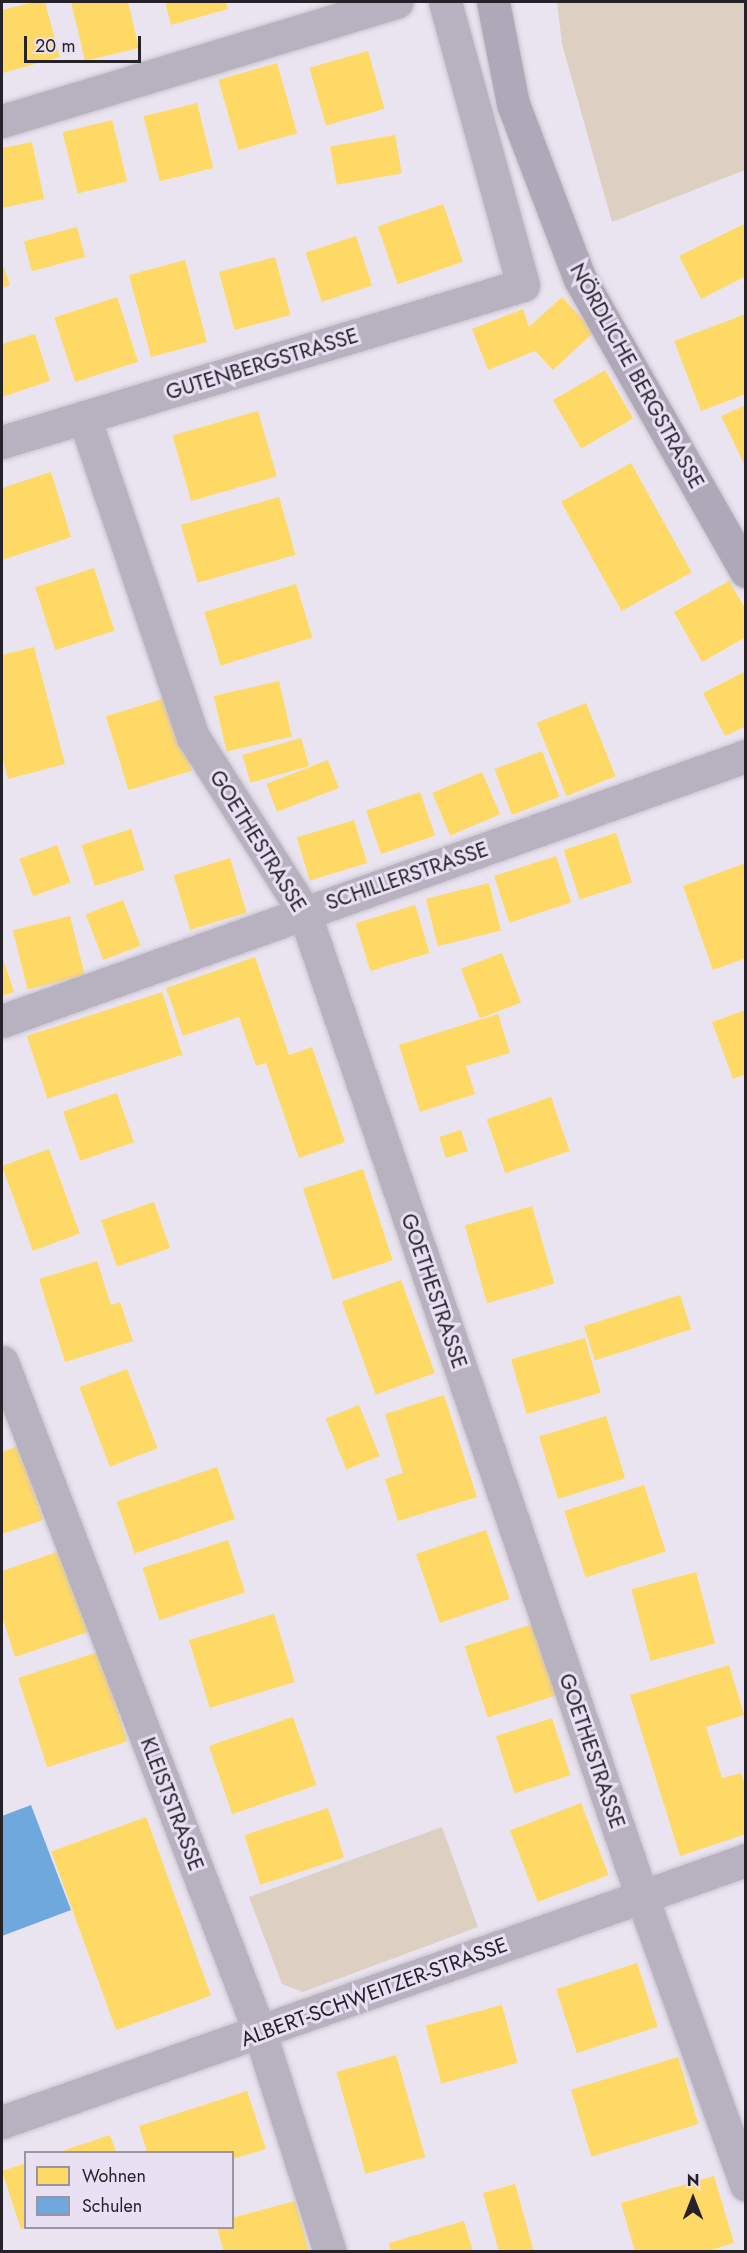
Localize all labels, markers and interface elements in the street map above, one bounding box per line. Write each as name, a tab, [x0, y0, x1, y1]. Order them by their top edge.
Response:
scale bar	[27, 24, 144, 62]
text: 20 m	[35, 33, 75, 59]
street label: NÖRDLICHE BERGSTRASSE	[565, 259, 709, 493]
street label: GUTENBERGSTRASSE	[163, 323, 361, 405]
street label: GOETHESTRASSE	[204, 766, 312, 916]
street label: SCHILLERSTRASSE	[323, 836, 491, 916]
street label: GOETHESTRASSE	[396, 1210, 472, 1372]
street label: GOETHESTRASSE	[554, 1670, 630, 1832]
street label: KLEISTSTRASSE	[135, 1734, 209, 1874]
street label: ALBERT-SCHWEITZER-STRASSE	[237, 1932, 511, 2052]
legend	[24, 2151, 234, 2229]
text: Wohnen	[82, 2163, 146, 2189]
north arrow	[663, 2169, 723, 2229]
text: N	[687, 2169, 699, 2192]
text: Schulen	[82, 2193, 142, 2219]

